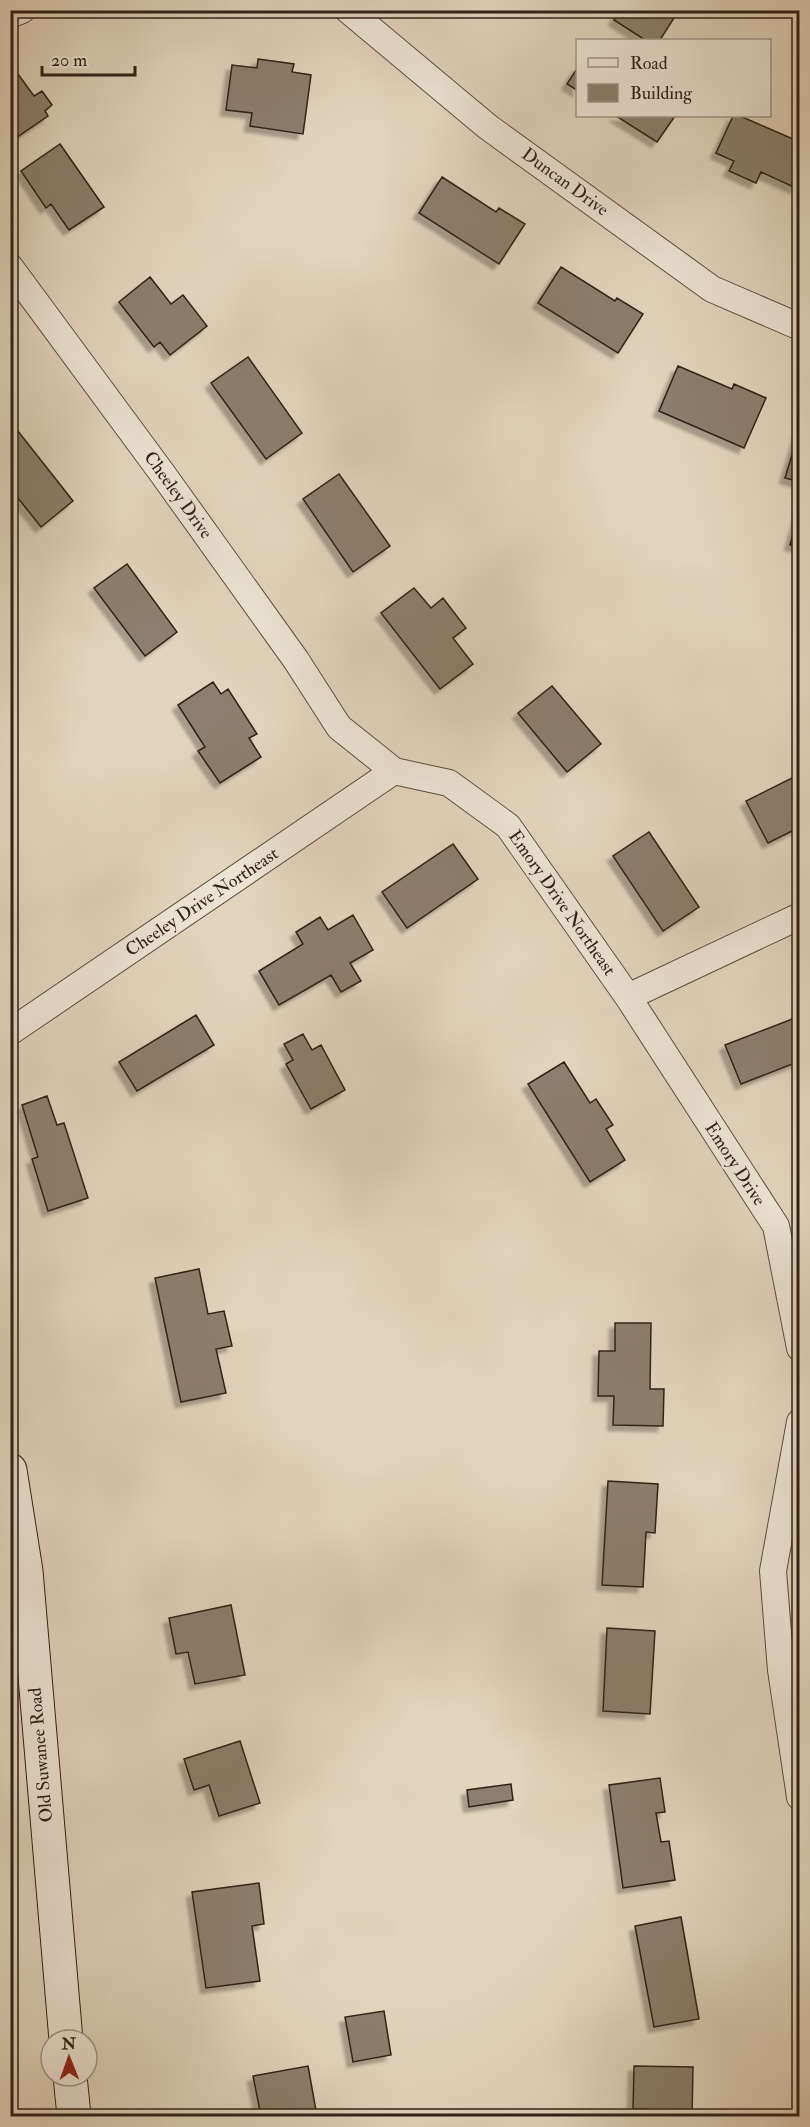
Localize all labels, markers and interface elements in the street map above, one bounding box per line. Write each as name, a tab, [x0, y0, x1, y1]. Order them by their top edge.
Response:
scale bar	[42, 39, 135, 77]
legend	[576, 39, 771, 117]
text: 20 m	[51, 49, 87, 72]
text: Road	[630, 52, 668, 75]
text: Building	[630, 82, 693, 105]
street label: Duncan Drive	[517, 143, 613, 222]
street label: Cheeley Drive	[139, 447, 218, 544]
street label: Emory Drive Northeast	[503, 826, 621, 980]
street label: Cheeley Drive Northeast	[121, 842, 283, 962]
street label: Emory Drive	[699, 1118, 771, 1211]
street label: Old Suwanee Road	[24, 1687, 58, 1823]
north arrow	[39, 2028, 99, 2088]
text: N	[60, 2034, 77, 2054]

